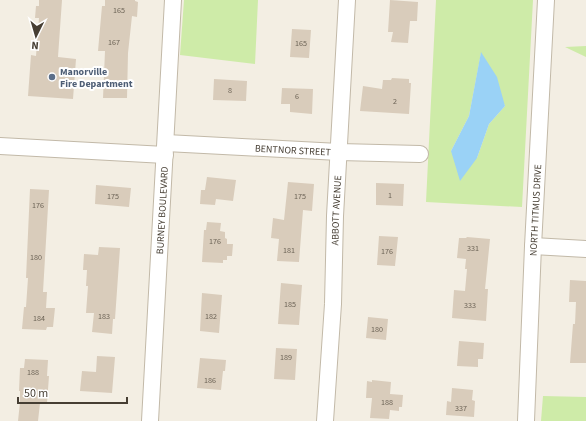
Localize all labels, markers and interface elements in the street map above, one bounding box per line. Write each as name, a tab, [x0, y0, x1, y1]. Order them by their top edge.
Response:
house number: 165	[113, 5, 125, 16]
north arrow	[16, 16, 56, 56]
house number: 167	[108, 37, 120, 48]
text: N	[31, 38, 39, 53]
house number: 165	[295, 38, 307, 49]
place label: Manorville Fire Department	[60, 65, 133, 91]
marker: Manorville Fire Department	[47, 72, 57, 82]
house number: 8	[228, 85, 232, 96]
house number: 6	[295, 91, 299, 102]
house number: 2	[393, 96, 397, 107]
street label: BENTNOR STREET	[254, 142, 332, 160]
street label: NORTH TITMUS DRIVE	[527, 164, 545, 256]
street label: BURNEY BOULEVARD	[153, 166, 172, 255]
street label: ABBOTT AVENUE	[328, 175, 345, 246]
house number: 1	[388, 190, 392, 201]
house number: 175	[107, 191, 119, 202]
house number: 175	[294, 191, 306, 202]
house number: 176	[32, 200, 44, 211]
house number: 176	[209, 236, 221, 247]
house number: 331	[467, 243, 479, 254]
house number: 181	[283, 245, 295, 256]
house number: 176	[381, 246, 393, 257]
house number: 180	[30, 252, 42, 263]
house number: 185	[284, 299, 296, 310]
house number: 333	[464, 300, 476, 311]
house number: 183	[98, 311, 110, 322]
house number: 182	[205, 311, 217, 322]
house number: 184	[33, 313, 45, 324]
house number: 180	[371, 324, 383, 335]
house number: 189	[280, 352, 292, 363]
house number: 188	[27, 367, 39, 378]
house number: 186	[204, 375, 216, 386]
scale bar	[18, 379, 127, 405]
text: 50 m	[24, 385, 48, 402]
house number: 188	[381, 397, 393, 408]
house number: 337	[455, 403, 467, 414]

